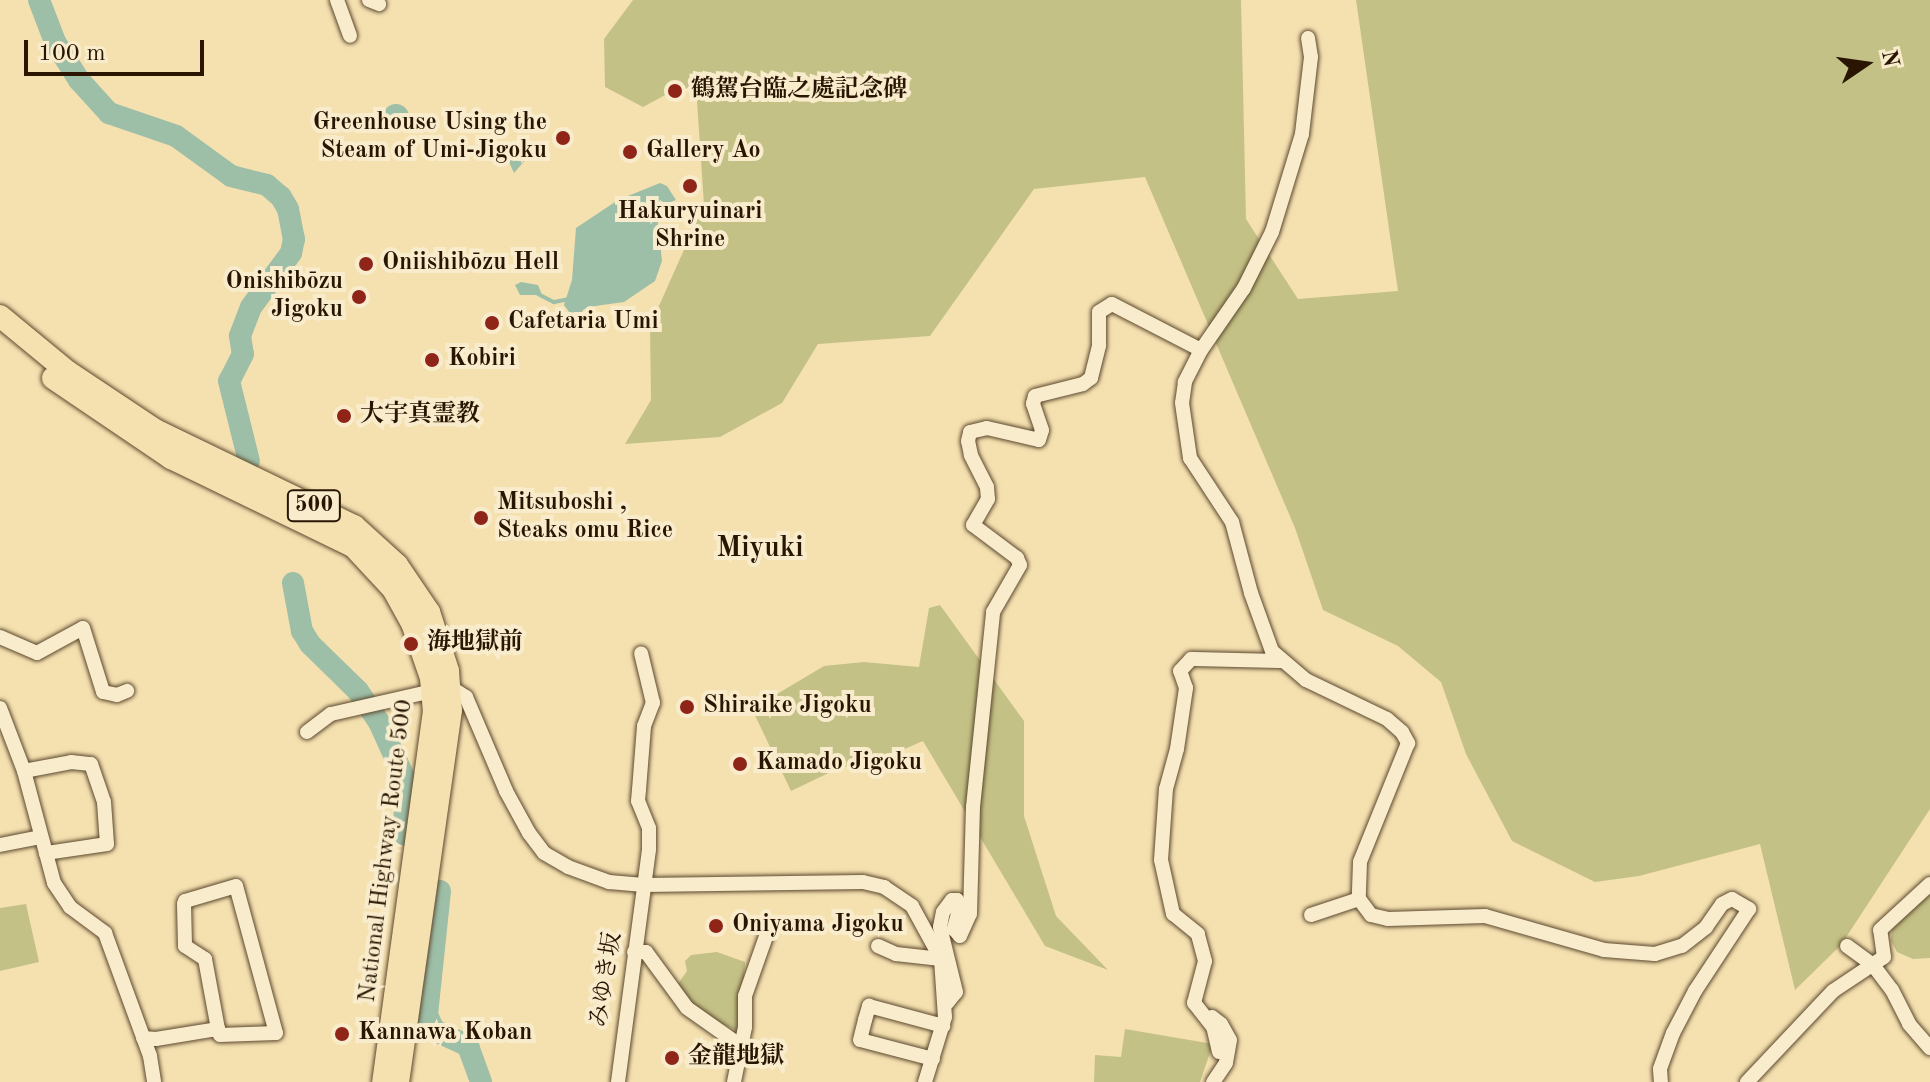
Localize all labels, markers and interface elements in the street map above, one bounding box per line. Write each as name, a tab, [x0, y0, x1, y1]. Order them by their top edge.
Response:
scale bar	[28, 24, 208, 74]
north arrow	[1826, 24, 1906, 104]
text: 100 m	[38, 42, 106, 66]
text: N	[1877, 48, 1902, 69]
place label: 鶴駕台臨之處記念碑	[691, 77, 907, 105]
marker: 鶴駕台臨之處記念碑	[666, 82, 684, 100]
place label: Greenhouse Using the Steam of Umi-Jigoku	[313, 110, 547, 166]
marker: Greenhouse Using the Steam of Umi-Jigoku	[554, 129, 572, 147]
place label: Gallery Ao	[646, 138, 761, 166]
marker: Gallery Ao	[621, 143, 639, 161]
marker: Hakuryuinari Shrine	[681, 177, 699, 195]
place label: Hakuryuinari Shrine	[618, 199, 762, 255]
place label: Oniishibōzu Hell	[382, 250, 559, 278]
marker: Oniishibōzu Hell	[357, 255, 375, 273]
place label: Onishibōzu Jigoku	[226, 269, 343, 325]
marker: Onishibōzu Jigoku	[350, 288, 368, 306]
place label: Cafetaria Umi	[508, 309, 658, 337]
marker: Cafetaria Umi	[483, 314, 501, 332]
place label: Kobiri	[448, 346, 516, 374]
marker: Kobiri	[423, 351, 441, 369]
place label: 大宇真霊教	[360, 402, 480, 430]
marker: 大宇真霊教	[335, 407, 353, 425]
road number: 500	[286, 488, 342, 524]
place label: Mitsuboshi , Steaks omu Rice	[497, 490, 673, 546]
marker: Mitsuboshi , Steaks omu Rice	[472, 509, 490, 527]
district label: Miyuki	[716, 532, 804, 566]
place label: 海地獄前	[427, 630, 523, 658]
marker: 海地獄前	[402, 635, 420, 653]
place label: Shiraike Jigoku	[703, 693, 872, 721]
street label: National Highway Route 500	[354, 698, 420, 1004]
marker: Shiraike Jigoku	[678, 698, 696, 716]
place label: Kamado Jigoku	[756, 750, 922, 778]
marker: Kamado Jigoku	[731, 755, 749, 773]
place label: Oniyama Jigoku	[732, 912, 904, 940]
marker: Oniyama Jigoku	[707, 917, 725, 935]
street label: みゆき坂	[585, 930, 629, 1030]
place label: Kannawa Koban	[358, 1020, 532, 1048]
marker: Kannawa Koban	[333, 1025, 351, 1043]
place label: 金龍地獄	[688, 1044, 784, 1072]
marker: 金龍地獄	[663, 1049, 681, 1067]

